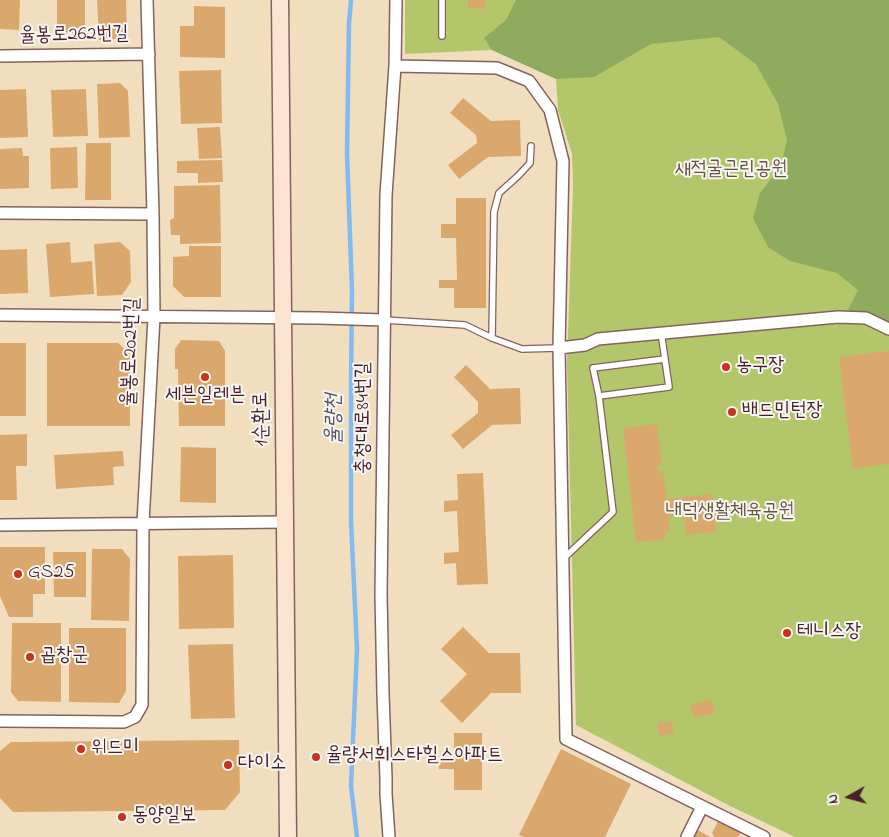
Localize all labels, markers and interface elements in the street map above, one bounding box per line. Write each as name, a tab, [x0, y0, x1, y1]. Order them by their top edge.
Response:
street label: 율봉로262번길	[19, 23, 129, 49]
park label: 새적굴근린공원	[675, 159, 787, 183]
street label: 율봉로202번길	[118, 297, 146, 407]
place label: 농구장	[736, 355, 784, 379]
marker: 농구장	[720, 361, 732, 373]
street label: 충청대로84번길	[353, 362, 377, 474]
marker: 세븐일레븐	[199, 371, 211, 383]
place label: 세븐일레븐	[165, 385, 245, 409]
street label: 1순환로	[251, 391, 275, 447]
water label: 율량천	[323, 394, 349, 444]
place label: 배드민턴장	[742, 400, 822, 424]
marker: 배드민턴장	[726, 406, 738, 418]
park label: 내덕생활체육공원	[666, 501, 794, 525]
place label: GS25	[28, 562, 75, 586]
marker: GS25	[12, 568, 24, 580]
place label: 테니스장	[797, 621, 861, 645]
marker: 테니스장	[781, 627, 793, 639]
place label: 곱창군	[40, 645, 88, 669]
marker: 곱창군	[24, 651, 36, 663]
place label: 위드미	[91, 737, 139, 761]
marker: 위드미	[75, 743, 87, 755]
place label: 율량서희스타힐스아파트	[326, 745, 503, 769]
marker: 율량서희스타힐스아파트	[310, 751, 322, 763]
place label: 다이소	[238, 753, 286, 777]
marker: 다이소	[222, 759, 234, 771]
north arrow	[824, 772, 874, 822]
text: N	[823, 793, 845, 805]
place label: 동양일보	[132, 805, 196, 829]
marker: 동양일보	[116, 811, 128, 823]

